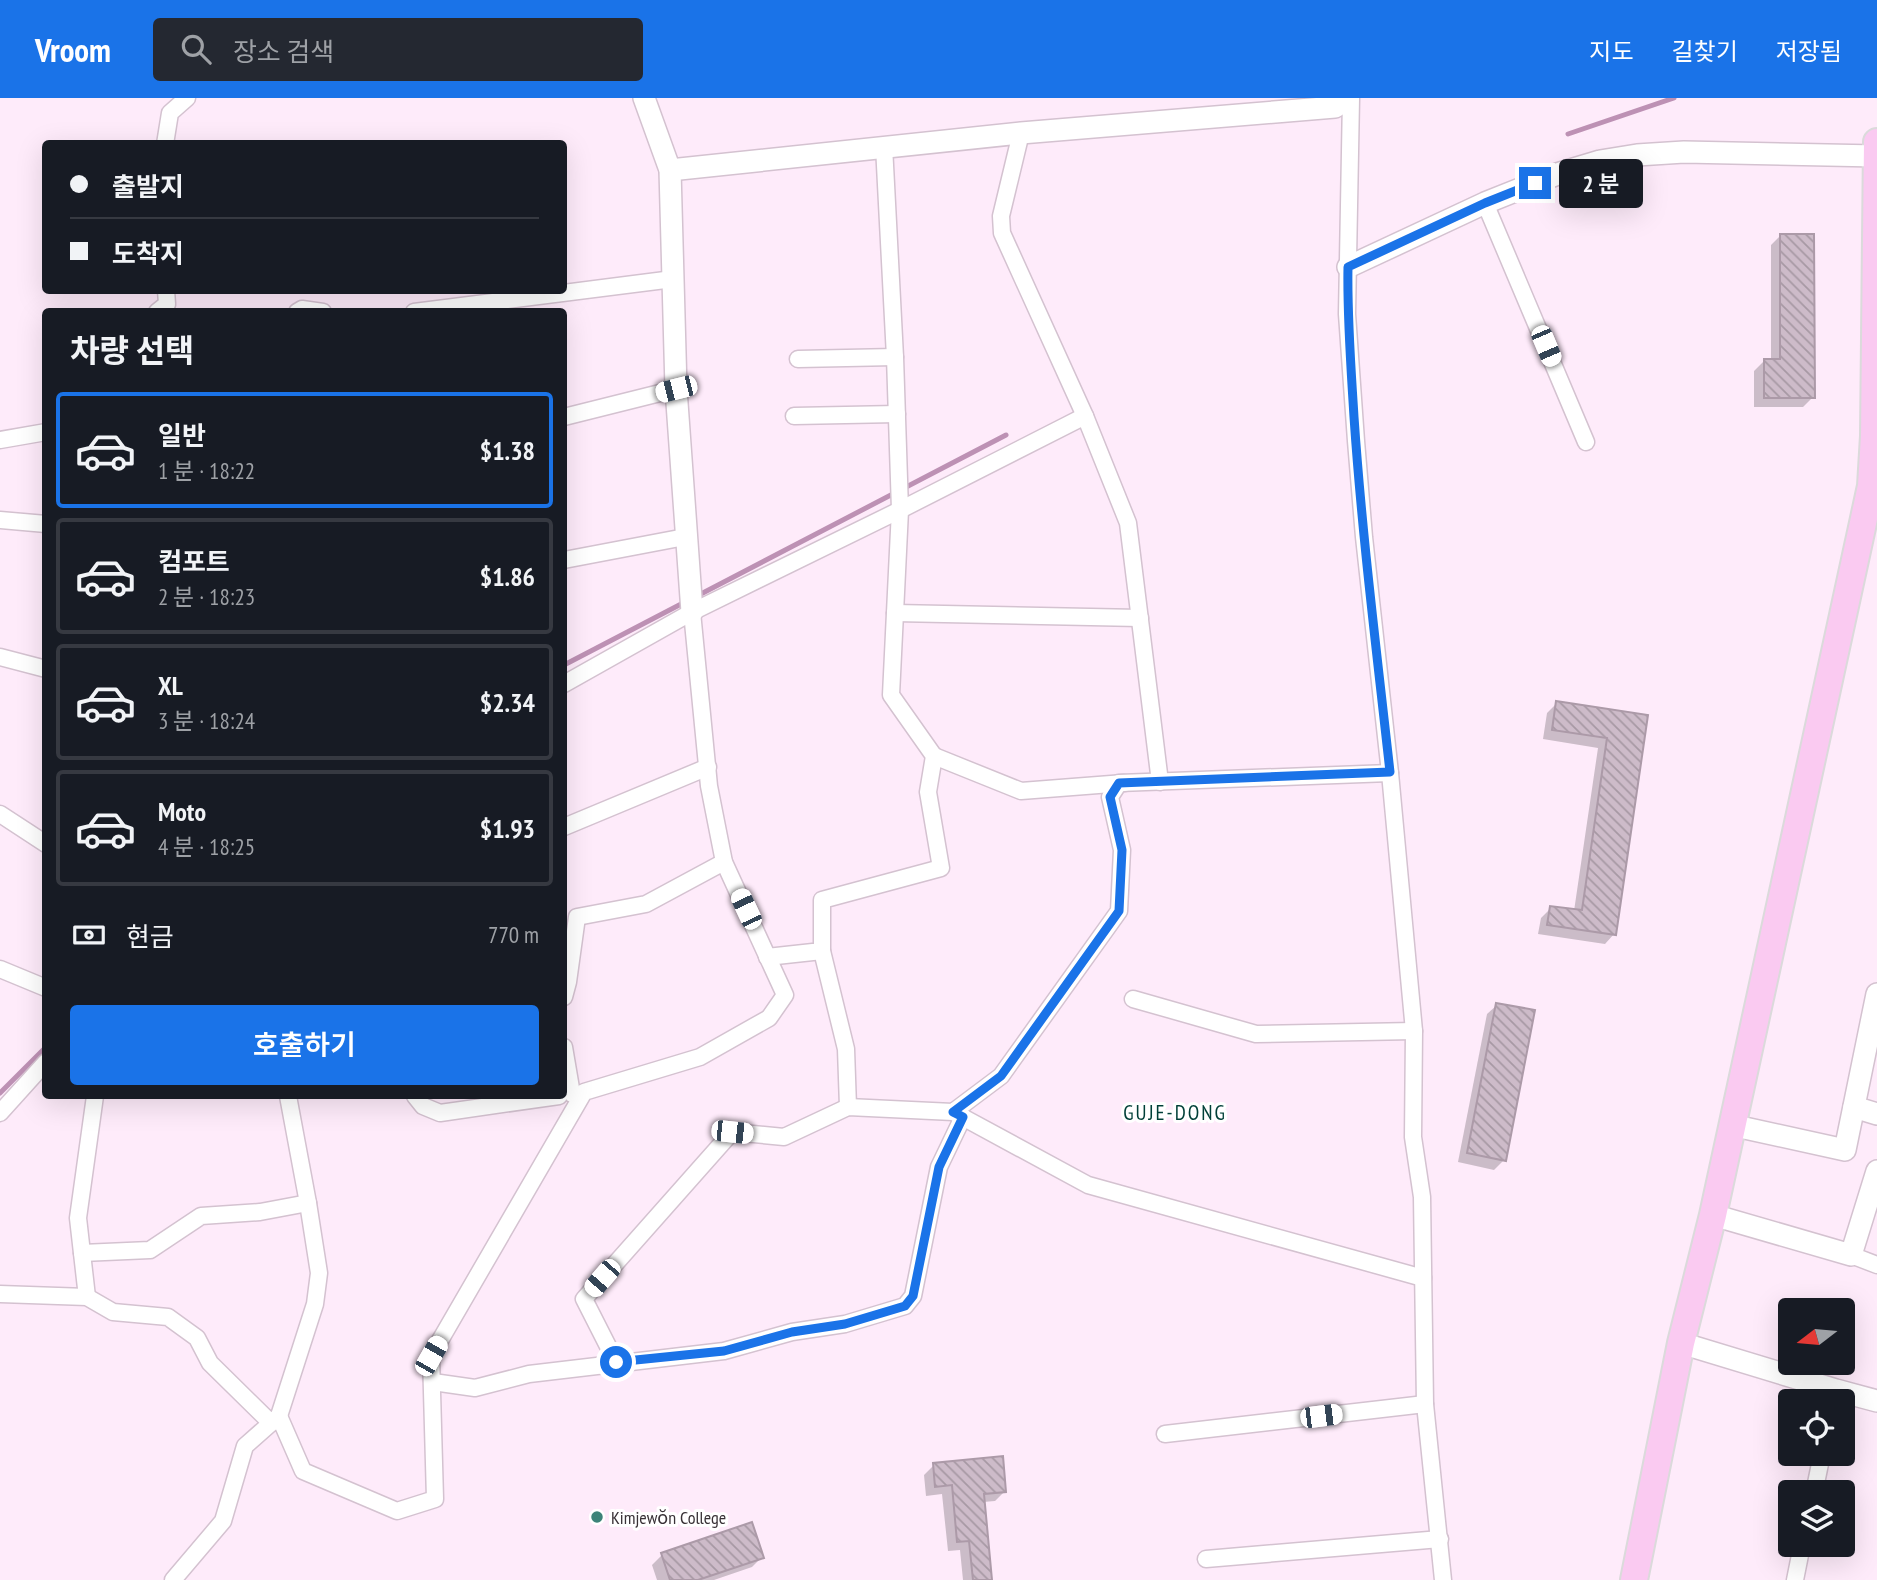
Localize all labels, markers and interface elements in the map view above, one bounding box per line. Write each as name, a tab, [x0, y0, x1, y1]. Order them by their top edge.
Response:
search box	[153, 18, 643, 81]
text: Vroom	[35, 28, 111, 71]
icon: search	[177, 30, 215, 68]
text: 장소 검색	[233, 35, 334, 68]
text: 지도	[1589, 36, 1634, 67]
text: 길찾기	[1672, 36, 1738, 67]
text: 저장됨	[1776, 36, 1842, 67]
callout: 2 분	[1560, 158, 1644, 208]
route end	[1519, 167, 1551, 199]
text: 2 분	[1583, 169, 1619, 198]
text: 출발지	[112, 170, 184, 203]
text: 도착지	[112, 237, 184, 270]
car	[1529, 323, 1564, 369]
text: 차량 선택	[70, 329, 194, 371]
car	[654, 374, 699, 404]
icon: car	[74, 419, 137, 482]
text: 일반	[158, 419, 206, 452]
text: $1.38	[480, 434, 535, 467]
text: 1 분 · 18:22	[158, 456, 255, 485]
icon: car	[74, 545, 137, 608]
text: 컴포트	[158, 545, 230, 578]
text: $1.86	[480, 560, 535, 593]
text: 2 분 · 18:23	[158, 582, 255, 611]
text: XL	[158, 669, 183, 702]
icon: car	[74, 671, 137, 734]
text: $2.34	[480, 686, 535, 719]
text: 3 분 · 18:24	[158, 706, 255, 735]
text: Moto	[158, 795, 206, 828]
icon: car	[74, 797, 137, 860]
text: $1.93	[480, 812, 535, 845]
text: 4 분 · 18:25	[158, 832, 255, 861]
car	[728, 886, 765, 932]
icon: cash	[70, 916, 108, 954]
text: 현금	[126, 920, 174, 953]
text: 770 m	[488, 920, 539, 949]
button: 호출하기	[70, 1005, 539, 1085]
district label: GUJE-DONG	[1123, 1099, 1227, 1126]
car	[711, 1119, 754, 1145]
car	[581, 1255, 624, 1301]
north arrow	[1778, 1298, 1855, 1376]
map controls	[1778, 1298, 1855, 1557]
car	[412, 1333, 451, 1379]
route start	[600, 1346, 632, 1378]
button: locate	[1778, 1389, 1855, 1466]
car	[1299, 1403, 1344, 1429]
button: layers	[1778, 1480, 1855, 1557]
place label: Kimjewŏn College	[611, 1506, 726, 1529]
marker: Kimjewŏn College	[589, 1509, 605, 1525]

